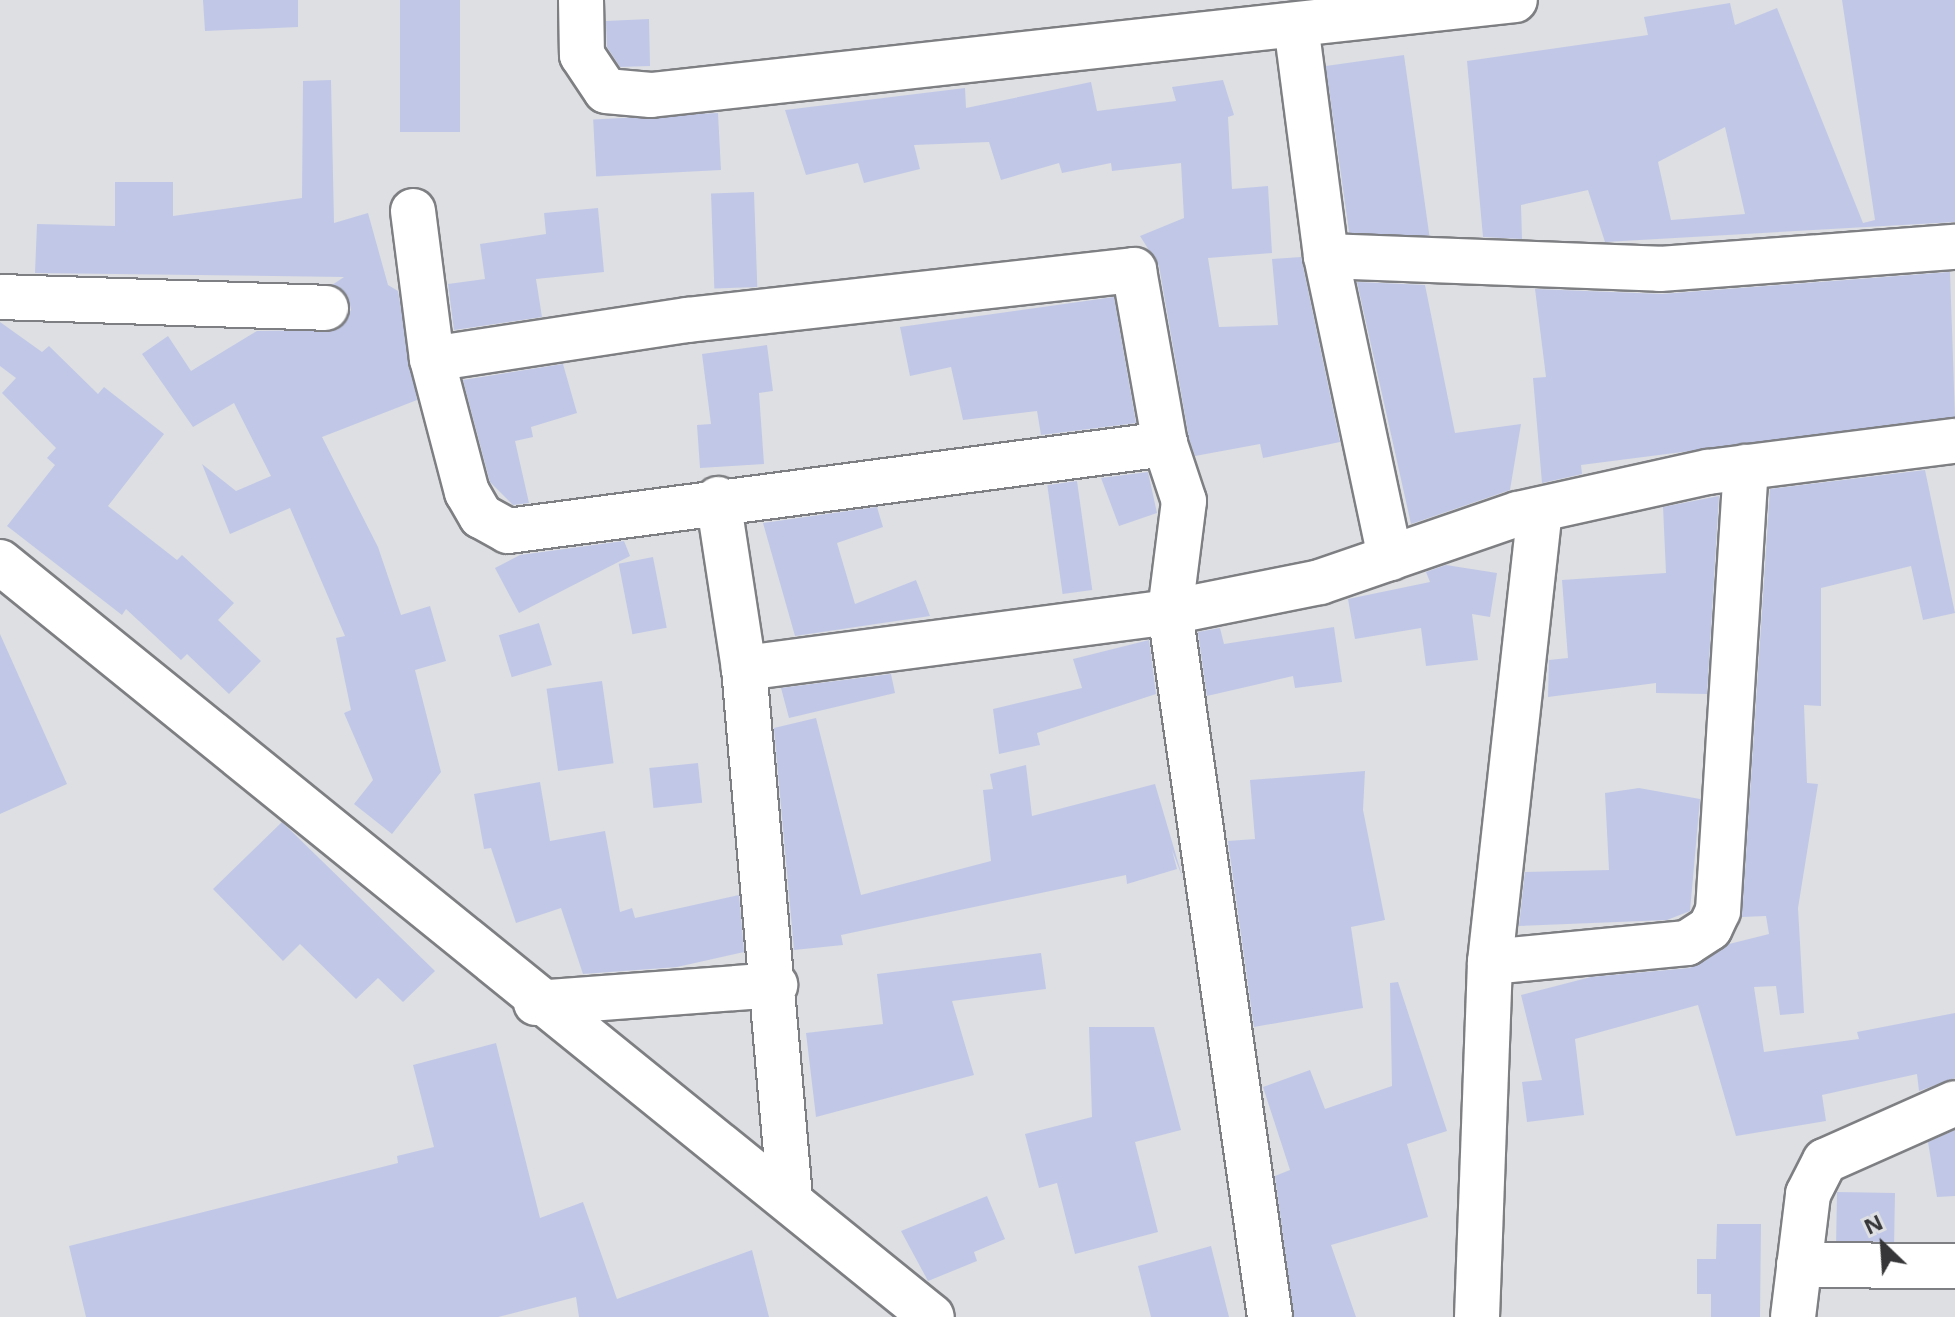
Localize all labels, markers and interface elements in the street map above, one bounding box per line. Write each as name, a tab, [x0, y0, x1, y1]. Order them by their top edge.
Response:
north arrow	[1843, 1205, 1923, 1285]
text: N	[1858, 1206, 1887, 1241]

